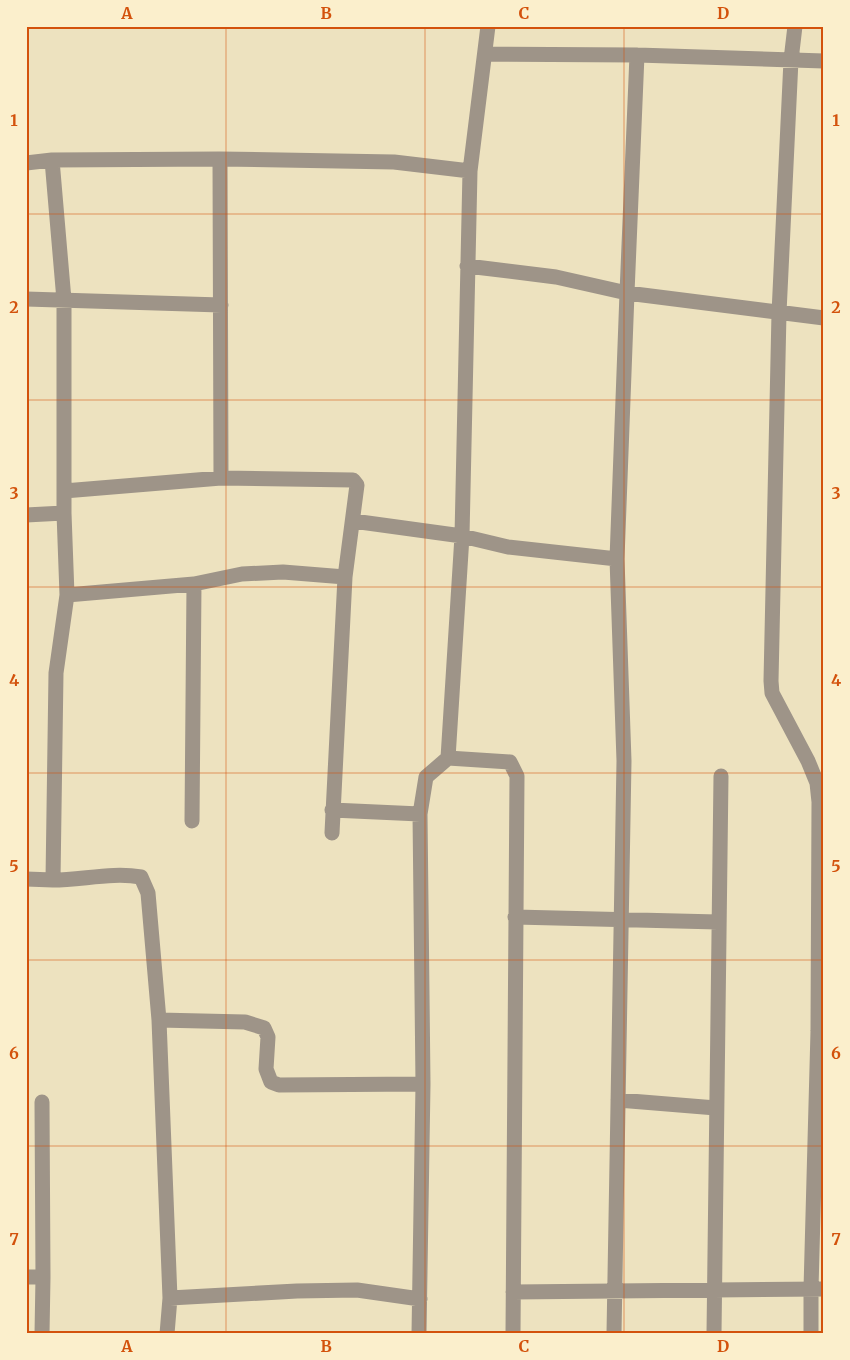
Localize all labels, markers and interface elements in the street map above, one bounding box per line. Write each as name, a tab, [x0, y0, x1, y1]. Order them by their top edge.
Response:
text: A	[120, 3, 133, 23]
text: B	[320, 3, 332, 23]
text: C	[519, 3, 529, 23]
text: D	[717, 3, 729, 23]
text: 1	[10, 110, 18, 130]
text: 1	[832, 110, 840, 130]
text: 2	[9, 297, 19, 317]
text: 2	[831, 297, 841, 317]
text: 3	[9, 483, 19, 503]
text: 3	[831, 483, 841, 503]
text: 4	[9, 670, 19, 690]
text: 4	[831, 670, 841, 690]
text: 5	[9, 856, 19, 876]
text: 5	[831, 856, 841, 876]
text: 6	[9, 1043, 19, 1063]
text: 6	[831, 1043, 841, 1063]
text: 7	[9, 1229, 19, 1249]
text: 7	[831, 1229, 841, 1249]
text: A	[120, 1336, 133, 1356]
text: B	[320, 1336, 332, 1356]
text: C	[519, 1336, 529, 1356]
text: D	[717, 1336, 729, 1356]

